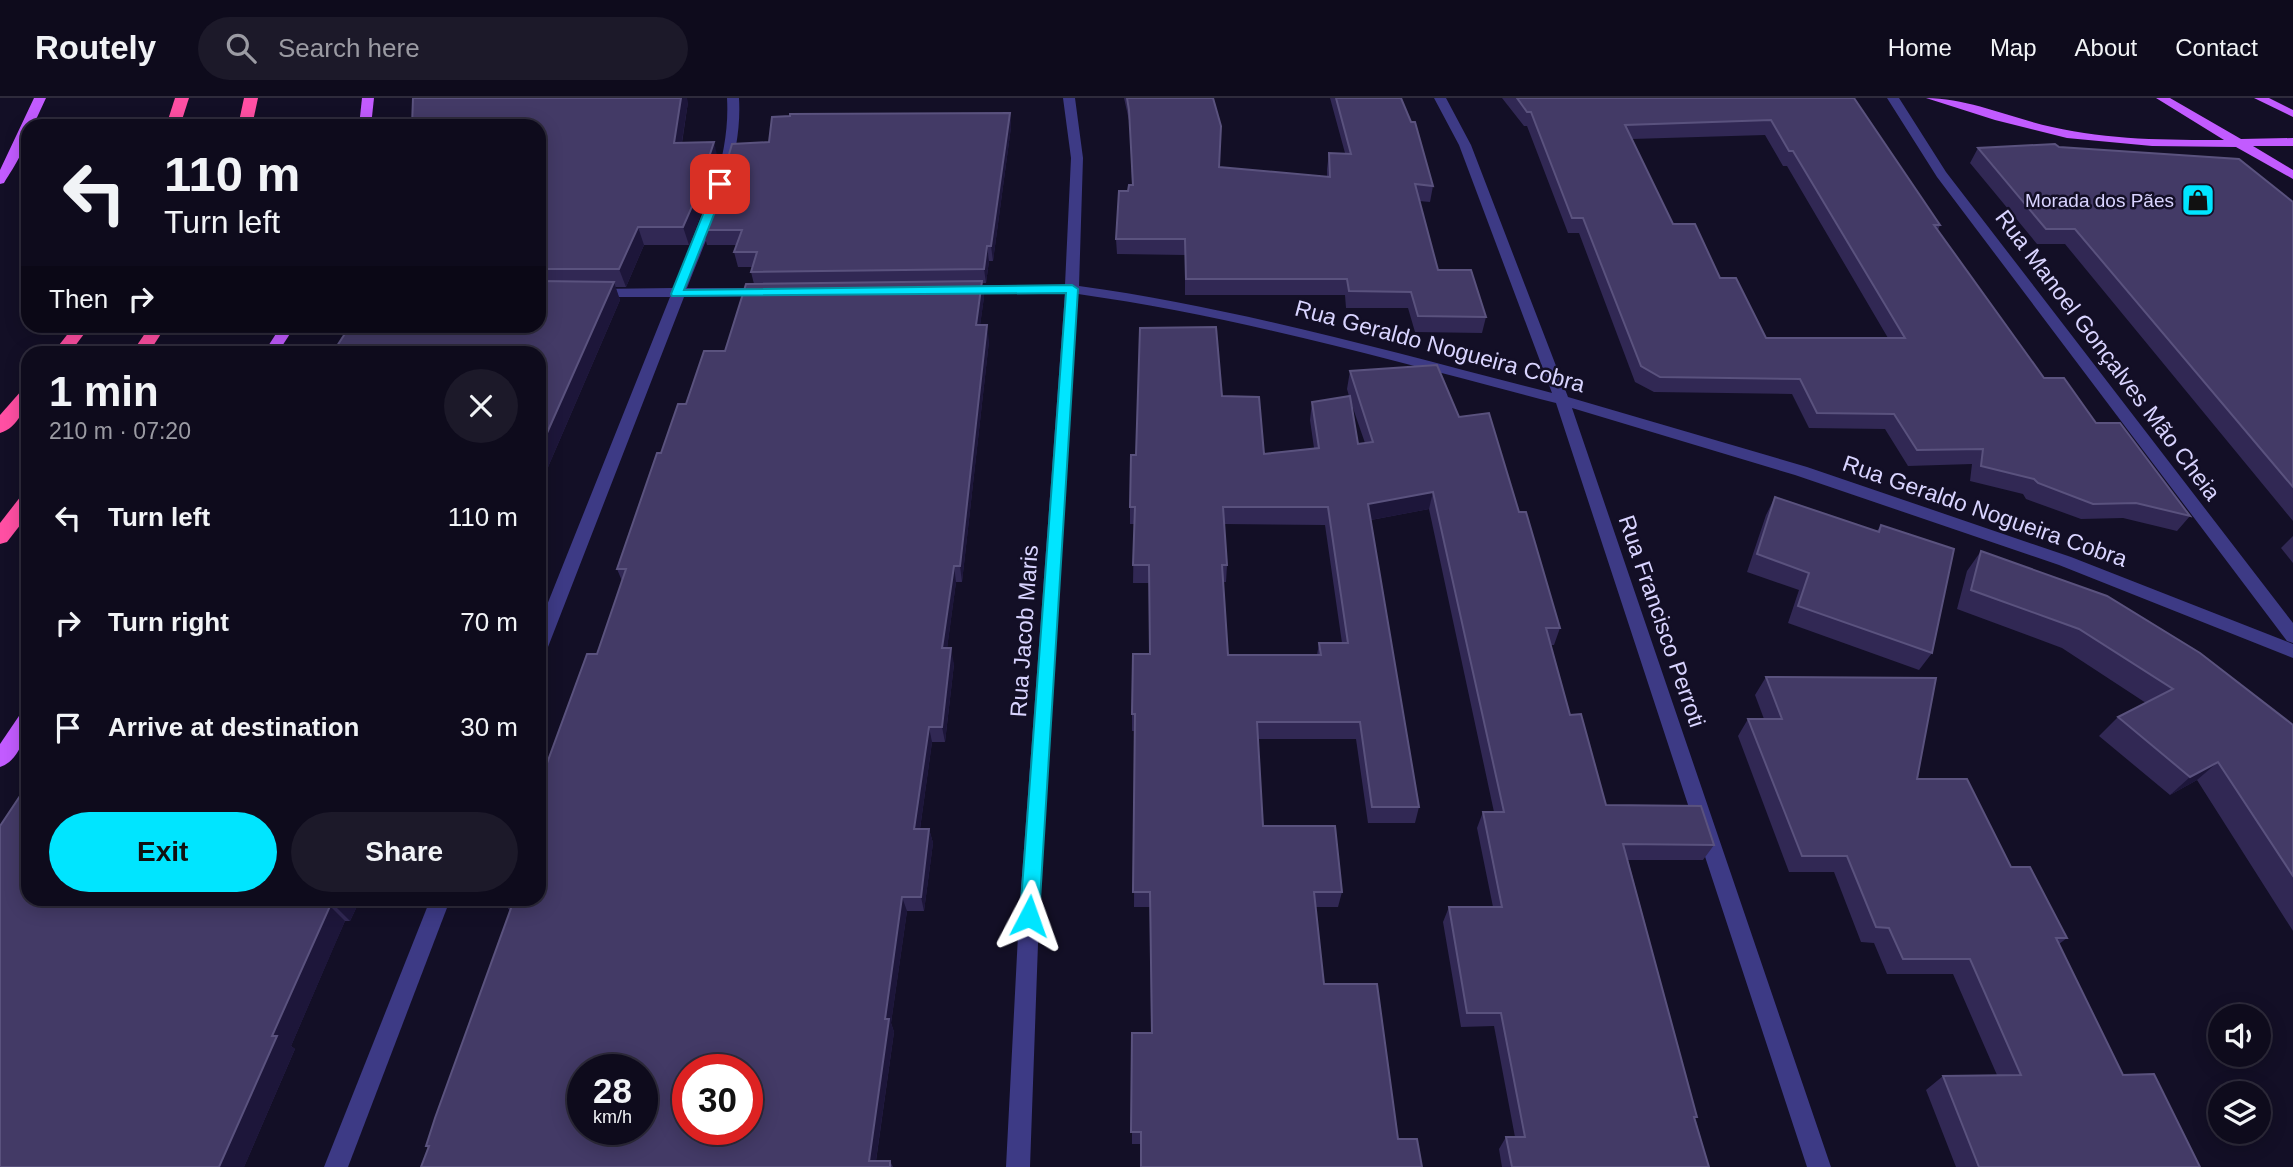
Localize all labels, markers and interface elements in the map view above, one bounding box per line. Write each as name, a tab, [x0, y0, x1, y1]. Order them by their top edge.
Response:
search box	[198, 17, 688, 80]
text: Routely	[35, 29, 156, 66]
icon: search	[222, 29, 260, 67]
text: Search here	[278, 33, 420, 63]
text: Home	[1888, 34, 1952, 61]
text: Map	[1990, 34, 2037, 61]
text: About	[2075, 34, 2137, 61]
text: Contact	[2175, 34, 2258, 61]
icon: left	[49, 147, 140, 238]
text: 110 m	[164, 147, 300, 201]
pin	[690, 154, 750, 214]
icon: arrive	[701, 165, 739, 203]
shop icon: Morada dos Pães	[2179, 181, 2217, 219]
place label: Morada dos Pães	[2025, 190, 2174, 211]
text: Turn left	[164, 204, 280, 240]
street label: Rua Manoel Gonçalves Mão Cheia	[1990, 205, 2226, 505]
icon: right	[122, 280, 160, 318]
text: Then	[49, 284, 108, 314]
street label: Rua Geraldo Nogueira Cobra	[1292, 295, 1588, 397]
text: 1 min	[49, 368, 159, 415]
button: close	[444, 369, 518, 443]
text: 210 m · 07:20	[49, 418, 191, 444]
street label: Rua Geraldo Nogueira Cobra	[1839, 450, 2131, 572]
icon: left	[49, 499, 87, 537]
text: Turn left	[108, 502, 210, 532]
text: 110 m	[448, 502, 518, 532]
street label: Rua Francisco Perroti	[1614, 512, 1710, 730]
street label: Rua Jacob Maris	[1005, 544, 1043, 718]
icon: right	[49, 604, 87, 642]
text: Turn right	[108, 607, 229, 637]
text: 70 m	[460, 607, 518, 637]
icon: arrive	[49, 709, 87, 747]
text: Arrive at destination	[108, 712, 359, 742]
text: 30 m	[460, 712, 518, 742]
button: Exit	[49, 812, 277, 892]
button: Share	[291, 812, 518, 892]
position arrow	[992, 879, 1066, 953]
map controls	[2208, 1004, 2271, 1144]
button: sound	[2208, 1004, 2271, 1067]
speed limit sign: 30	[672, 1054, 763, 1145]
text: 28	[593, 1071, 632, 1110]
button: layers	[2208, 1081, 2271, 1144]
text: km/h	[593, 1107, 632, 1127]

